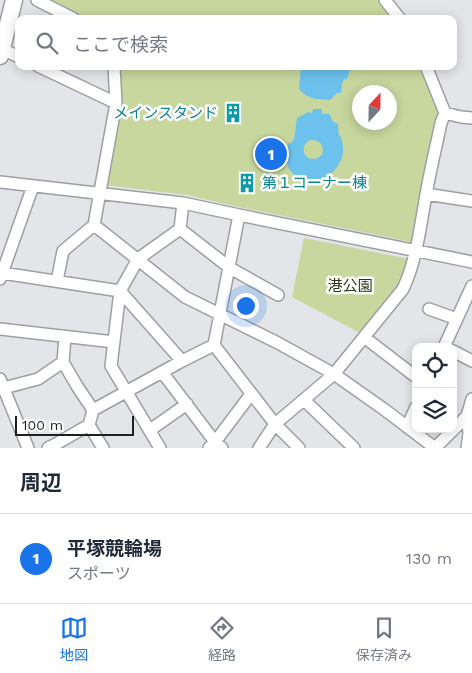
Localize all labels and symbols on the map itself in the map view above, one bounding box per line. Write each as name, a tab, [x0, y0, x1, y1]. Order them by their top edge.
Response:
north arrow	[352, 85, 397, 130]
building icon: メインスタンド	[222, 102, 244, 124]
place label: メインスタンド	[113, 104, 218, 122]
pin: 1	[255, 135, 287, 173]
building icon: 第１コーナー棟	[236, 172, 258, 194]
place label: 第１コーナー棟	[262, 174, 367, 192]
park label: 港公園	[327, 277, 373, 295]
your location	[233, 293, 259, 319]
scale bar	[15, 413, 134, 436]

